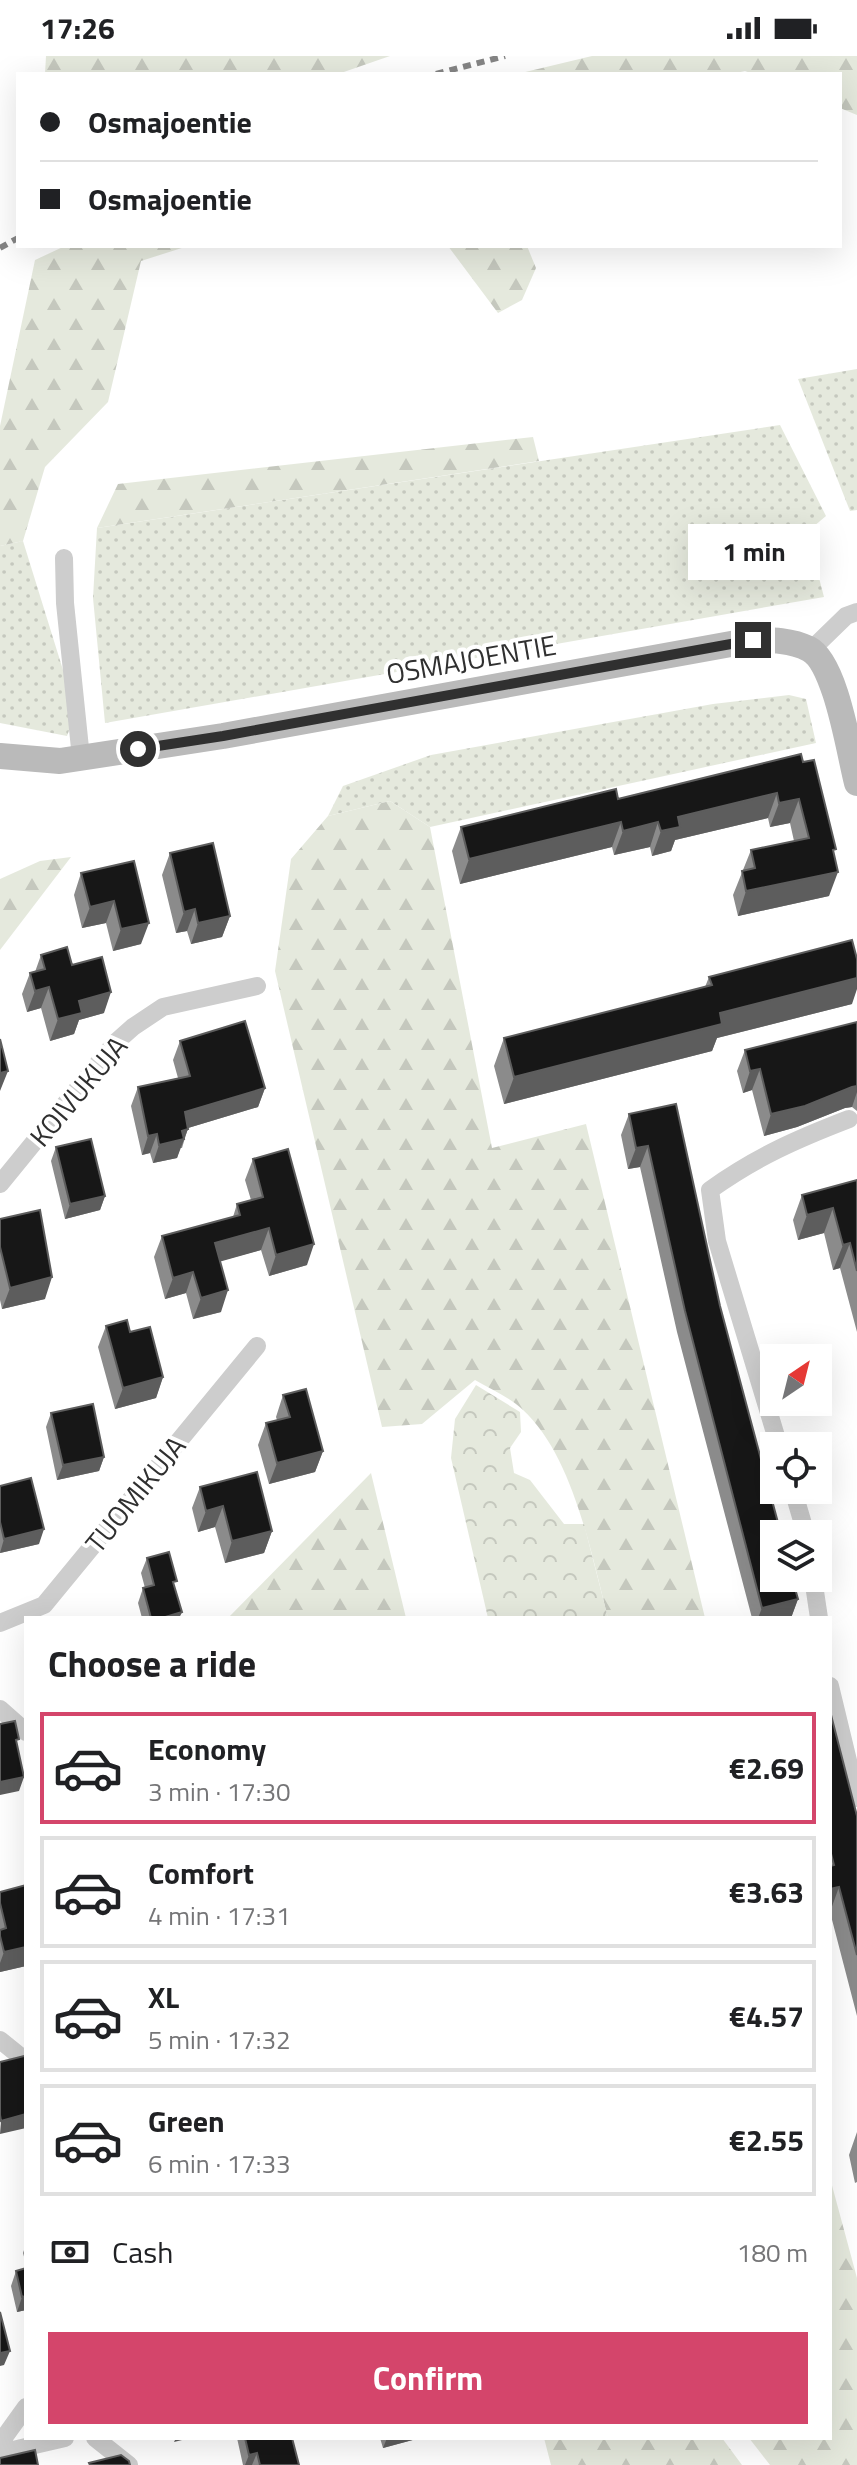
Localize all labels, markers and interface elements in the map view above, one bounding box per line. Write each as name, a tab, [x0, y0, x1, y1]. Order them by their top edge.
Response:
text: 17:26	[40, 5, 115, 51]
text: Osmajoentie	[88, 99, 252, 145]
text: Osmajoentie	[88, 176, 252, 222]
callout: 1 min	[687, 524, 819, 580]
text: 1 min	[722, 532, 786, 571]
route end	[735, 622, 771, 658]
street label: OSMAJOENTIE	[383, 623, 559, 695]
route start	[120, 731, 156, 767]
street label: KOIVUKUJA	[19, 1026, 138, 1156]
north arrow	[760, 1344, 832, 1416]
map controls	[760, 1344, 832, 1592]
street label: TUOMIKUJA	[74, 1426, 196, 1562]
button: locate	[760, 1432, 832, 1504]
button: layers	[760, 1520, 832, 1592]
text: Choose a ride	[48, 1636, 256, 1691]
text: Economy	[148, 1726, 266, 1772]
icon: car	[52, 1732, 124, 1804]
text: €2.69	[729, 1745, 804, 1791]
text: 3 min · 17:30	[148, 1772, 291, 1811]
text: Comfort	[148, 1850, 254, 1896]
icon: car	[52, 1856, 124, 1928]
text: €3.63	[729, 1869, 804, 1915]
text: 4 min · 17:31	[148, 1896, 291, 1935]
text: XL	[148, 1974, 179, 2020]
icon: car	[52, 1980, 124, 2052]
text: €4.57	[729, 1993, 804, 2039]
text: 5 min · 17:32	[148, 2020, 291, 2059]
text: Green	[148, 2098, 225, 2144]
icon: car	[52, 2104, 124, 2176]
text: €2.55	[729, 2117, 804, 2163]
text: 6 min · 17:33	[148, 2144, 291, 2183]
text: Cash	[112, 2229, 173, 2275]
icon: cash	[48, 2230, 92, 2274]
text: 180 m	[737, 2233, 808, 2272]
button: Confirm	[48, 2332, 808, 2424]

